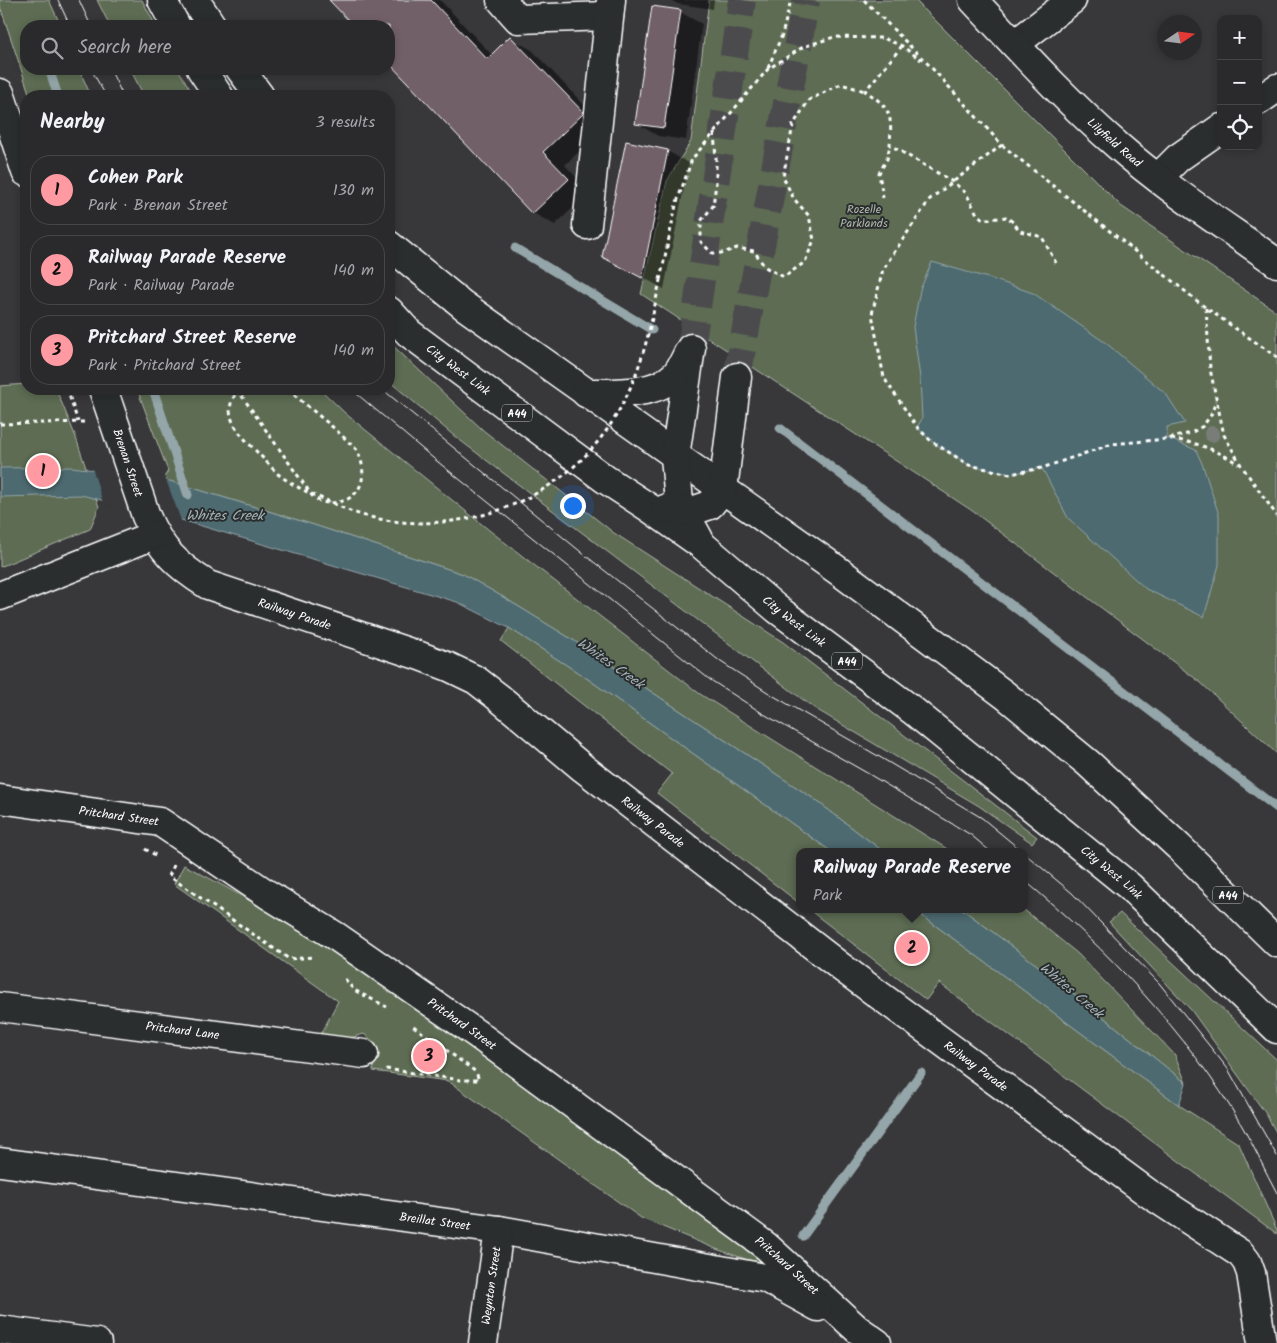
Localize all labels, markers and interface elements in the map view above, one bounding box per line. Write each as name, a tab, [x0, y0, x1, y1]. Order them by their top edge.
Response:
north arrow	[1157, 15, 1202, 60]
map controls	[1217, 15, 1262, 150]
button: +	[1217, 15, 1262, 60]
search box	[20, 20, 395, 75]
text: Search here	[78, 33, 172, 63]
icon: search	[38, 34, 66, 62]
button: −	[1217, 60, 1262, 105]
button: locate	[1217, 105, 1262, 150]
text: Nearby	[40, 106, 105, 139]
text: 3 results	[316, 110, 375, 135]
street label: Lilyfield Road	[1082, 113, 1147, 173]
text: Cohen Park	[88, 163, 183, 193]
text: 1	[55, 178, 59, 203]
text: 130 m	[333, 178, 374, 203]
text: Park · Brenan Street	[88, 193, 228, 218]
park label: Rozelle Parklands	[840, 200, 888, 233]
text: Railway Parade Reserve	[88, 243, 286, 273]
text: 2	[52, 258, 62, 283]
text: 140 m	[333, 258, 374, 283]
text: Park · Railway Parade	[88, 273, 235, 298]
text: Pritchard Street Reserve	[88, 323, 296, 353]
text: 3	[53, 338, 61, 363]
text: 140 m	[333, 338, 374, 363]
street label: City West Link	[422, 340, 494, 401]
text: Park · Pritchard Street	[88, 353, 241, 378]
road number: A44	[502, 404, 532, 422]
street label: Brenan Street	[107, 426, 148, 500]
pin: 1	[27, 452, 59, 490]
your location	[560, 493, 586, 519]
water label: Whites Creek	[186, 505, 266, 527]
street label: City West Link	[758, 591, 830, 653]
street label: Railway Parade	[255, 593, 334, 636]
water label: Whites Creek	[572, 633, 650, 696]
road number: A44	[832, 652, 862, 669]
street label: Railway Parade	[617, 792, 689, 853]
street label: Pritchard Street	[77, 801, 160, 832]
street label: City West Link	[1076, 841, 1147, 905]
popup	[796, 848, 1028, 913]
text: Railway Parade Reserve	[813, 853, 1011, 883]
text: Park	[813, 883, 842, 908]
road number: A44	[1213, 886, 1243, 904]
pin: 2	[896, 929, 928, 967]
water label: Whites Creek	[1035, 958, 1110, 1026]
street label: Pritchard Street	[423, 993, 501, 1055]
street label: Pritchard Lane	[144, 1017, 221, 1045]
pin: 3	[413, 1037, 445, 1075]
street label: Railway Parade	[939, 1037, 1012, 1097]
street label: Breillat Street	[398, 1208, 472, 1236]
street label: Pritchard Street	[751, 1232, 823, 1300]
street label: Weynton Street	[477, 1245, 507, 1326]

